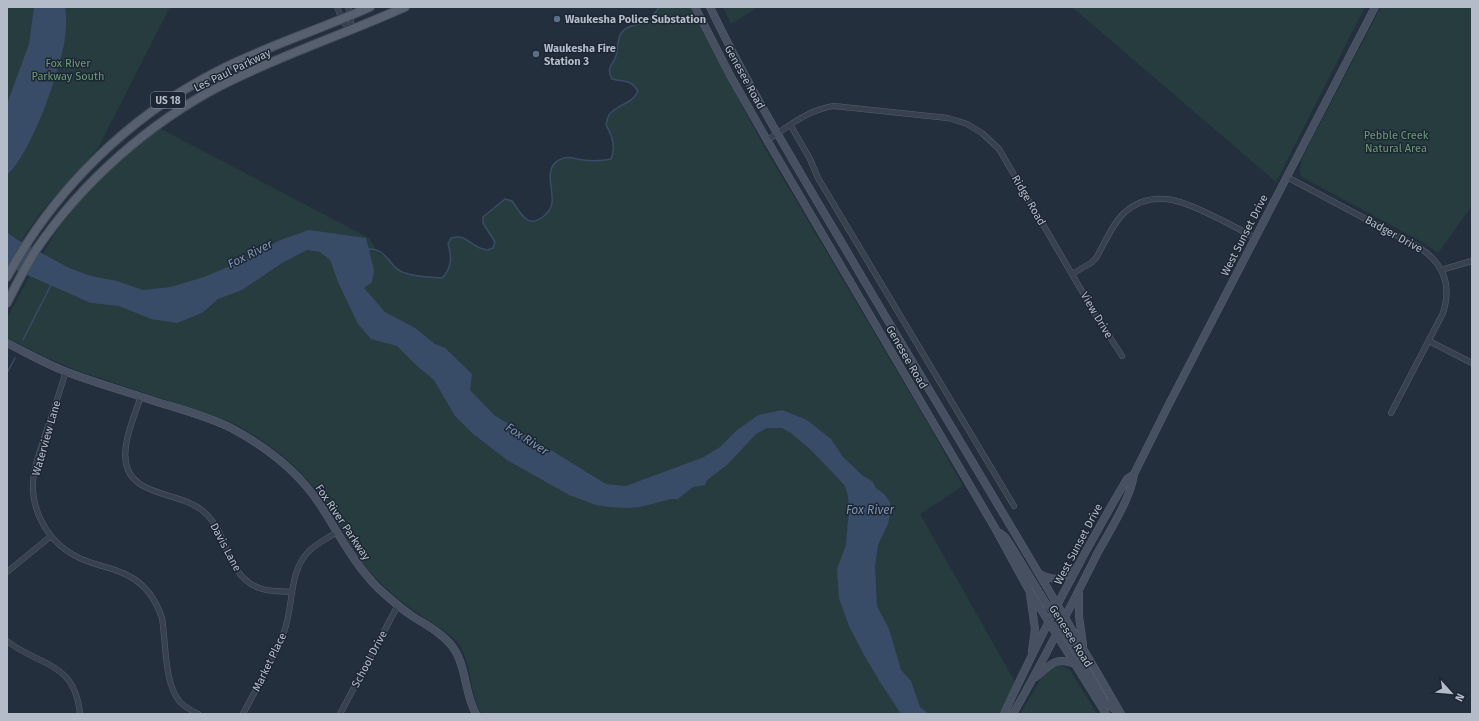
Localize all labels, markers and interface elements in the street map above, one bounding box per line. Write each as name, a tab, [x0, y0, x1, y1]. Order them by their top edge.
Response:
place label: Waukesha Police Substation	[565, 13, 706, 26]
marker: Waukesha Police Substation	[552, 14, 562, 24]
place label: Waukesha Fire Station 3	[544, 42, 616, 68]
street label: Genesee Road	[722, 43, 767, 111]
street label: Les Paul Parkway	[192, 46, 273, 95]
marker: Waukesha Fire Station 3	[531, 49, 541, 59]
park label: Fox River Parkway South	[32, 57, 104, 83]
road number: US 18	[151, 92, 185, 108]
park label: Pebble Creek Natural Area	[1364, 129, 1429, 155]
street label: Ridge Road	[1009, 173, 1048, 228]
street label: West Sunset Drive	[1218, 192, 1271, 278]
street label: Badger Drive	[1363, 213, 1425, 256]
water label: Fox River	[225, 237, 275, 271]
street label: View Drive	[1078, 290, 1115, 341]
street label: Genesee Road	[883, 323, 930, 391]
street label: Waterview Lane	[29, 399, 63, 477]
water label: Fox River	[503, 420, 551, 458]
street label: Fox River Parkway	[312, 482, 373, 563]
street label: West Sunset Drive	[1052, 502, 1105, 587]
water label: Fox River	[846, 503, 895, 517]
street label: Davis Lane	[207, 521, 244, 574]
street label: Genesee Road	[1046, 603, 1095, 670]
street label: School Drive	[349, 629, 390, 690]
street label: Market Place	[250, 631, 289, 694]
north arrow	[1431, 673, 1471, 713]
text: N	[1452, 691, 1467, 704]

